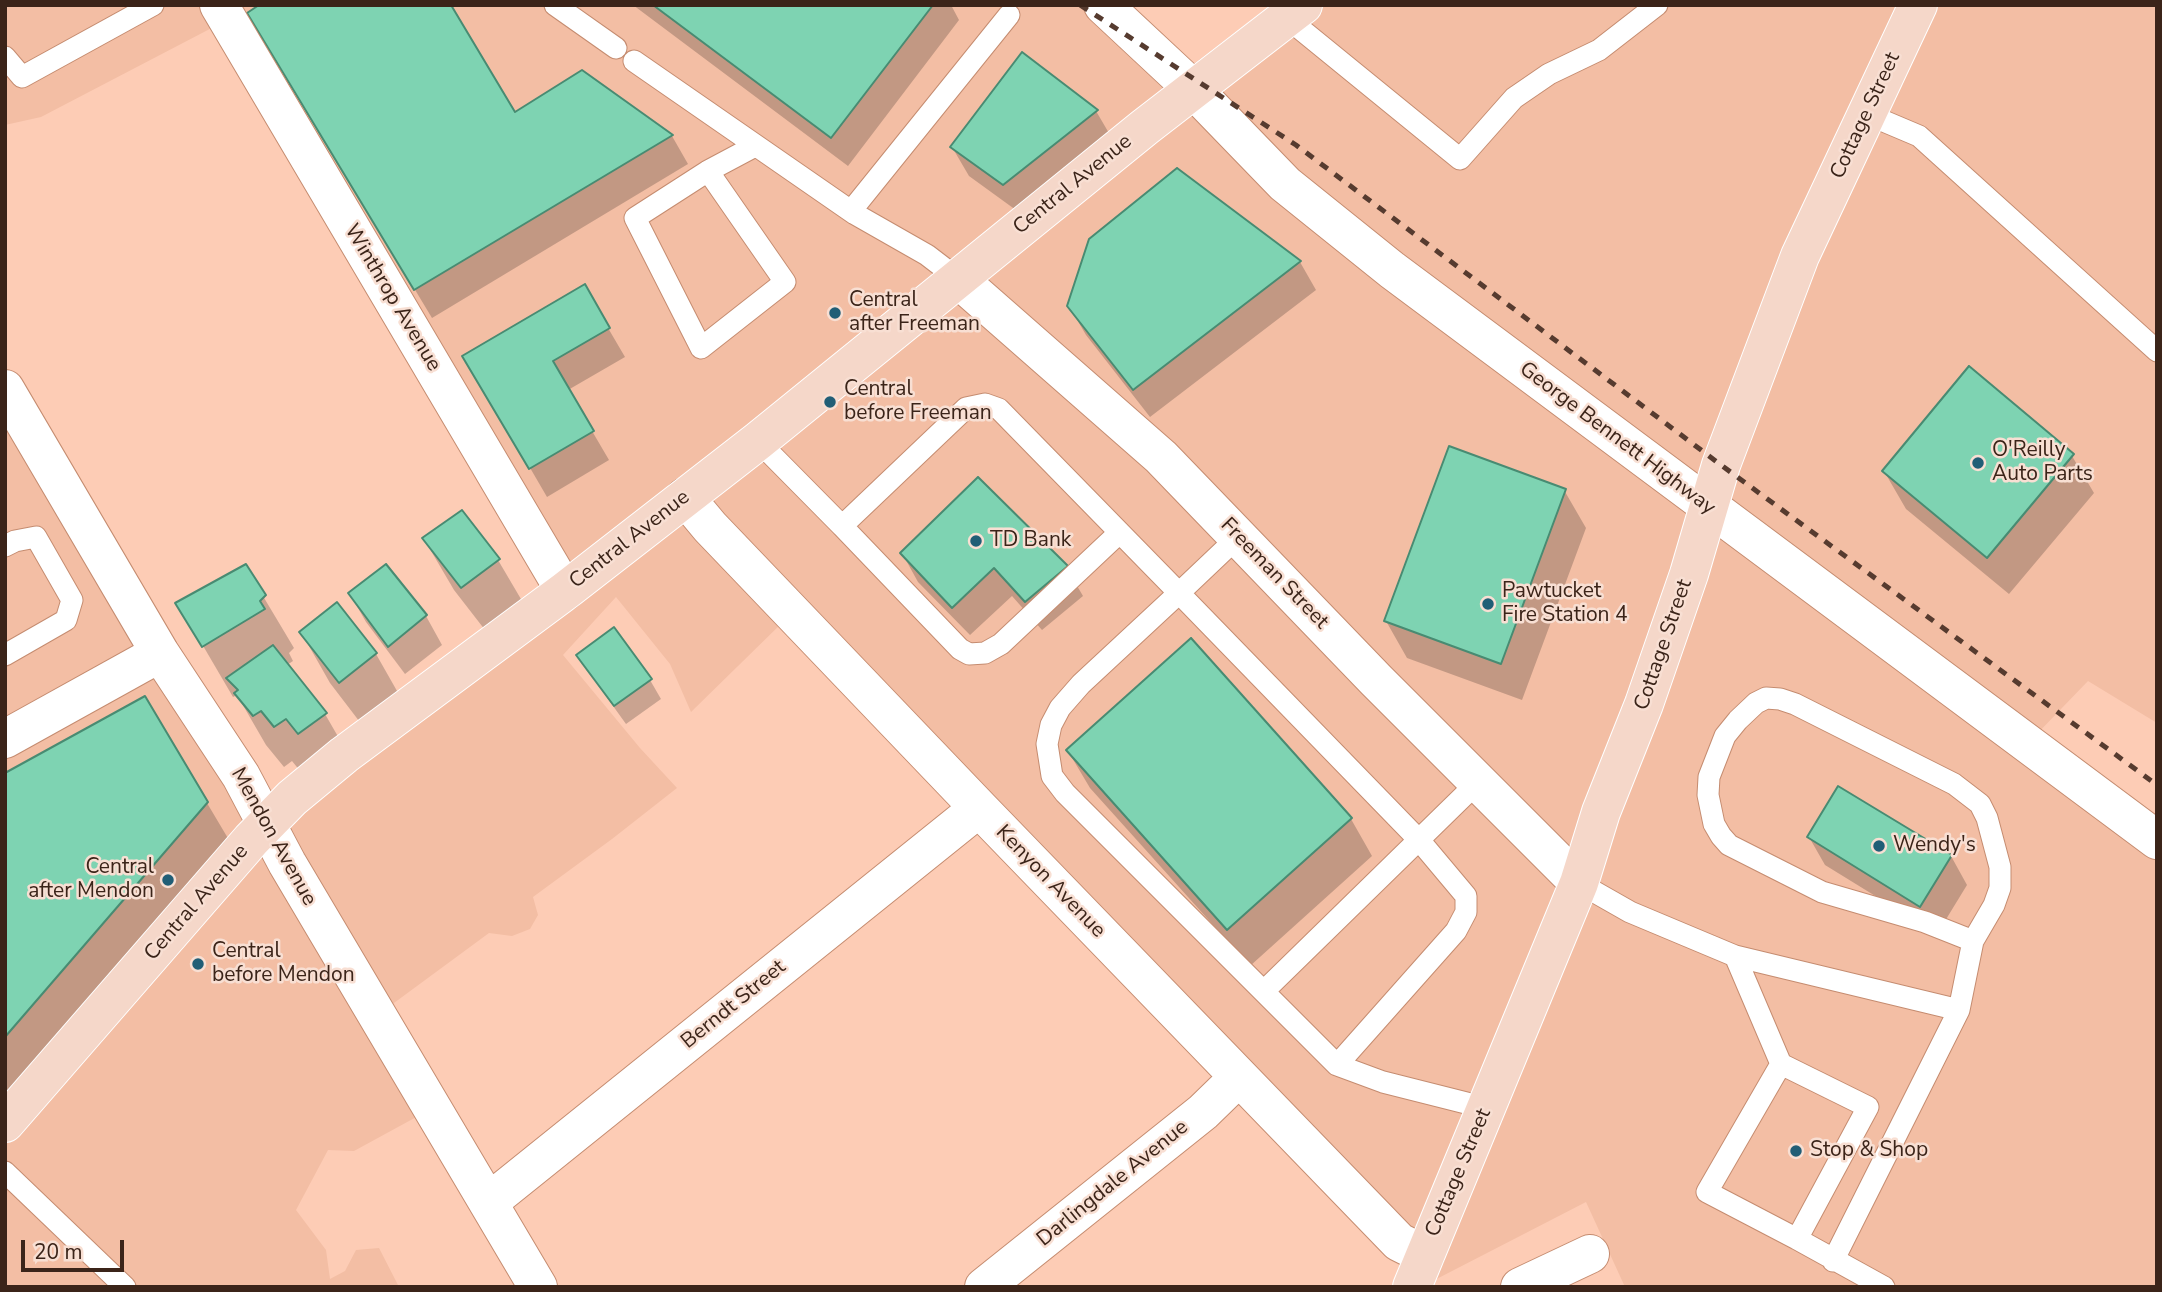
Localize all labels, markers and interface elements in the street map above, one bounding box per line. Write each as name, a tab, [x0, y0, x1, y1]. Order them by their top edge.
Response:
street label: Cottage Street	[1826, 49, 1906, 183]
street label: Central Avenue	[1009, 129, 1137, 241]
street label: Winthrop Avenue	[338, 220, 446, 376]
place label: Central after Freeman	[849, 288, 980, 338]
marker: Central after Freeman	[827, 305, 843, 321]
street label: George Bennett Highway	[1514, 357, 1720, 521]
place label: Central before Freeman	[844, 377, 992, 427]
marker: Central before Freeman	[822, 394, 838, 410]
place label: O'Reilly Auto Parts	[1992, 438, 2093, 488]
marker: O'Reilly Auto Parts	[1970, 455, 1986, 471]
street label: Central Avenue	[565, 485, 695, 595]
street label: Freeman Street	[1215, 513, 1333, 635]
place label: TD Bank	[990, 528, 1071, 554]
marker: TD Bank	[968, 533, 984, 549]
street label: Cottage Street	[1630, 576, 1698, 714]
place label: Pawtucket Fire Station 4	[1502, 579, 1628, 629]
marker: Pawtucket Fire Station 4	[1480, 596, 1496, 612]
street label: Mendon Avenue	[225, 764, 321, 910]
street label: Kenyon Avenue	[990, 820, 1110, 944]
place label: Wendy's	[1893, 833, 1976, 859]
marker: Wendy's	[1871, 838, 1887, 854]
street label: Central Avenue	[140, 840, 254, 966]
place label: Central after Mendon	[28, 855, 154, 905]
marker: Central after Mendon	[160, 872, 176, 888]
place label: Central before Mendon	[212, 939, 355, 989]
street label: Berndt Street	[677, 955, 791, 1055]
marker: Central before Mendon	[190, 956, 206, 972]
street label: Cottage Street	[1421, 1105, 1497, 1241]
street label: Darlingdale Avenue	[1032, 1115, 1194, 1253]
place label: Stop & Shop	[1810, 1138, 1928, 1164]
marker: Stop & Shop	[1788, 1143, 1804, 1159]
scale bar	[24, 1226, 128, 1270]
text: 20 m	[34, 1238, 83, 1266]

